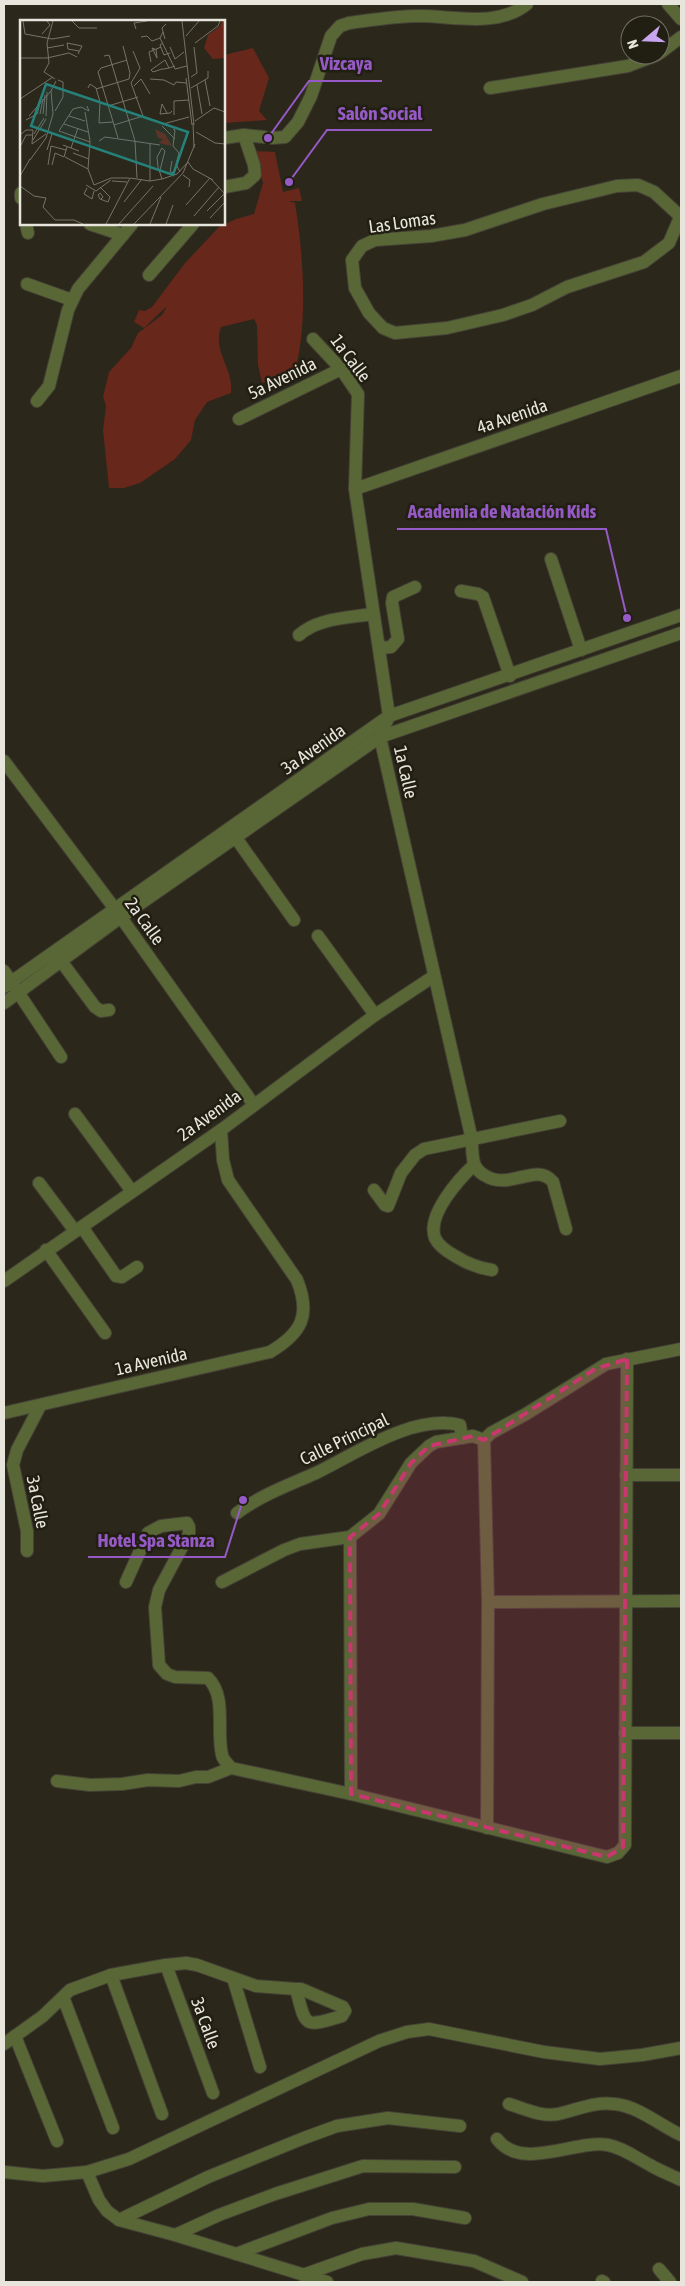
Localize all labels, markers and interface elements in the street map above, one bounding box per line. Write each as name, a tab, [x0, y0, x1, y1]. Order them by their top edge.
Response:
north arrow	[620, 15, 670, 65]
inset map	[20, 20, 225, 225]
text: N	[624, 38, 642, 51]
callout: Vizcaya	[309, 47, 382, 81]
text: Vizcaya	[319, 52, 372, 74]
callout: Salón Social	[327, 96, 432, 130]
text: Salón Social	[338, 102, 423, 124]
street label: Las Lomas	[367, 207, 437, 237]
street label: 1a Calle	[327, 330, 375, 386]
street label: 5a Avenida	[244, 352, 320, 404]
street label: 4a Avenida	[474, 394, 550, 438]
callout: Academia de Natación Kids	[397, 495, 606, 529]
text: Academia de Natación Kids	[407, 500, 596, 522]
street label: 3a Avenida	[277, 719, 349, 779]
street label: 1a Calle	[390, 744, 422, 800]
street label: 2a Calle	[121, 893, 169, 949]
street label: 2a Avenida	[173, 1085, 245, 1145]
street label: 1a Avenida	[113, 1343, 189, 1379]
street label: Calle Principal	[296, 1408, 392, 1469]
street label: 3a Calle	[23, 1474, 53, 1530]
callout: Hotel Spa Stanza	[88, 1523, 225, 1557]
text: Hotel Spa Stanza	[97, 1529, 215, 1551]
street label: 3a Calle	[187, 1994, 225, 2052]

